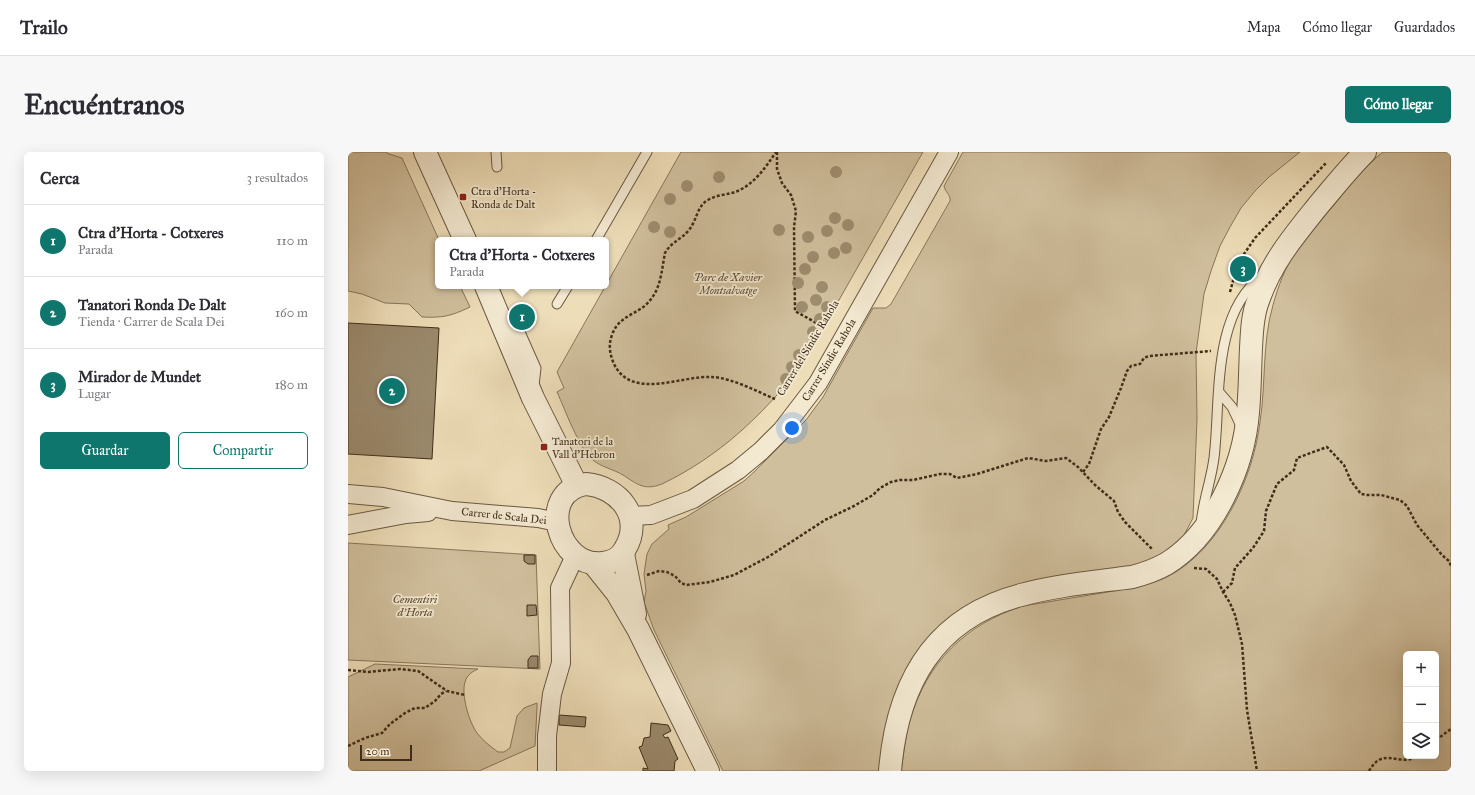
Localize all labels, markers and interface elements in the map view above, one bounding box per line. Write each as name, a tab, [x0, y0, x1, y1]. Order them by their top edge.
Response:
text: Trailo	[20, 16, 68, 39]
text: Mapa	[1247, 19, 1280, 36]
text: Cómo llegar	[1302, 19, 1372, 36]
text: Guardados	[1394, 19, 1455, 36]
button: Cómo llegar	[1345, 86, 1451, 123]
text: Encuéntranos	[24, 87, 185, 122]
text: Cerca	[40, 168, 79, 189]
text: 3 resultados	[247, 170, 308, 186]
place label: Ctra d'Horta - Ronda de Dalt	[471, 185, 536, 211]
marker: Ctra d'Horta - Ronda de Dalt	[458, 192, 468, 202]
text: Ctra d'Horta - Cotxeres	[78, 224, 223, 242]
text: 1	[50, 233, 56, 249]
text: 110 m	[276, 233, 308, 249]
popup	[435, 237, 609, 289]
text: Parada	[78, 242, 113, 258]
text: Ctra d'Horta - Cotxeres	[449, 246, 595, 264]
pin: 3	[1230, 254, 1256, 284]
text: Parada	[449, 264, 484, 280]
park label: Parc de Xavier Montsalvatge	[694, 271, 763, 297]
text: Tanatori Ronda De Dalt	[78, 296, 226, 314]
street label: Carrer del Síndic Rahola	[774, 297, 842, 398]
pin: 1	[509, 302, 535, 332]
text: 2	[50, 305, 56, 321]
text: 160 m	[275, 305, 308, 321]
text: Tienda · Carrer de Scala Dei	[78, 314, 225, 330]
street label: Carrer Síndic Rahola	[799, 316, 859, 404]
text: Mirador de Mundet	[78, 368, 201, 386]
pin: 2	[379, 376, 405, 406]
text: 3	[50, 377, 56, 393]
text: 180 m	[275, 377, 308, 393]
text: Lugar	[78, 386, 111, 402]
your location	[782, 418, 802, 438]
button: Guardar	[40, 432, 170, 469]
button: Compartir	[178, 432, 308, 469]
place label: Tanatori de la Vall d'Hebron	[551, 435, 615, 461]
marker: Tanatori de la Vall d'Hebron	[539, 442, 549, 452]
street label: Carrer de Scala Dei	[461, 505, 547, 527]
park label: Cementiri d'Horta	[393, 593, 438, 619]
map controls	[1403, 651, 1439, 759]
button: +	[1403, 651, 1439, 687]
button: −	[1403, 687, 1439, 723]
button: layers	[1403, 723, 1439, 759]
scale bar	[360, 743, 412, 762]
text: 20 m	[366, 745, 389, 758]

